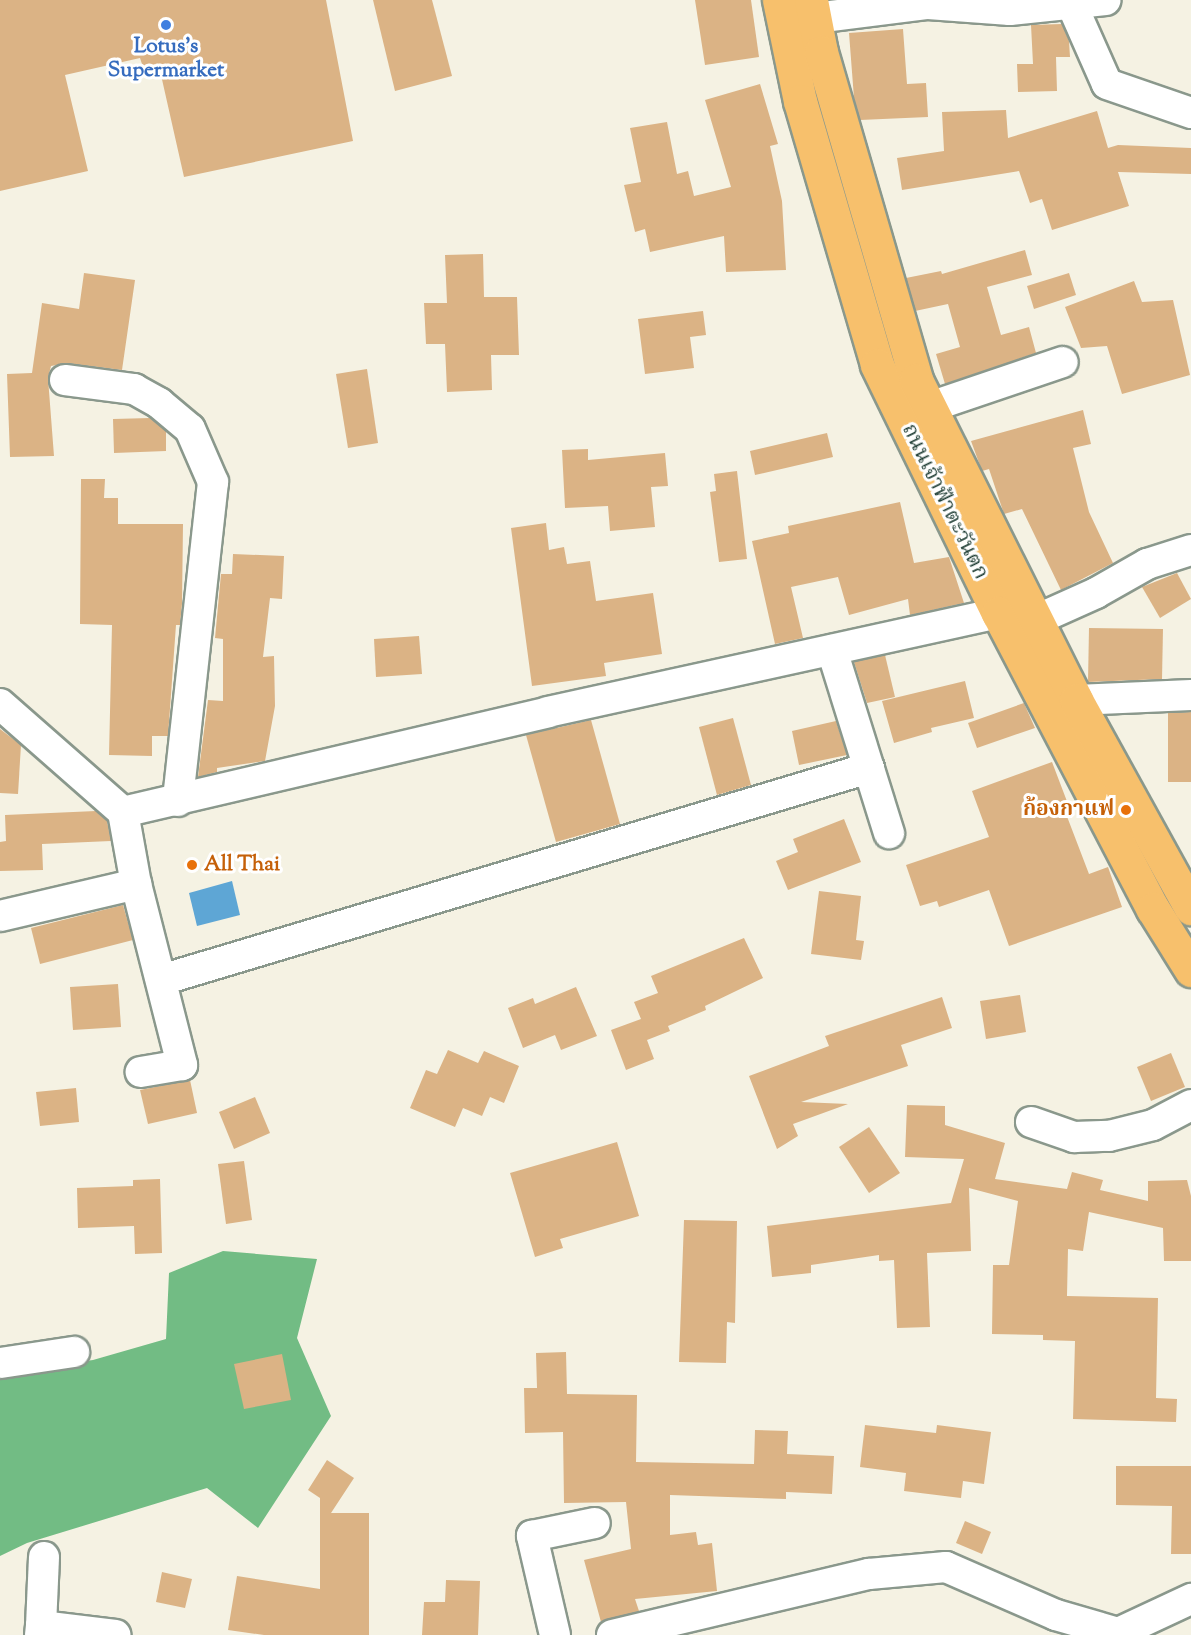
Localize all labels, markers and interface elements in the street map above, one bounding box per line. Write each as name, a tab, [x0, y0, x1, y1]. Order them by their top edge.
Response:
marker: Lotus's Supermarket	[159, 18, 173, 32]
place label: Lotus's Supermarket	[108, 34, 224, 84]
street label: ถนนเจ้าฟ้าตะวันตก	[895, 420, 993, 584]
place label: ก้องกาแฟ	[1023, 797, 1114, 823]
marker: ก้องกาแฟ	[1119, 803, 1133, 817]
place label: All Thai	[204, 852, 280, 878]
marker: All Thai	[185, 858, 199, 872]

